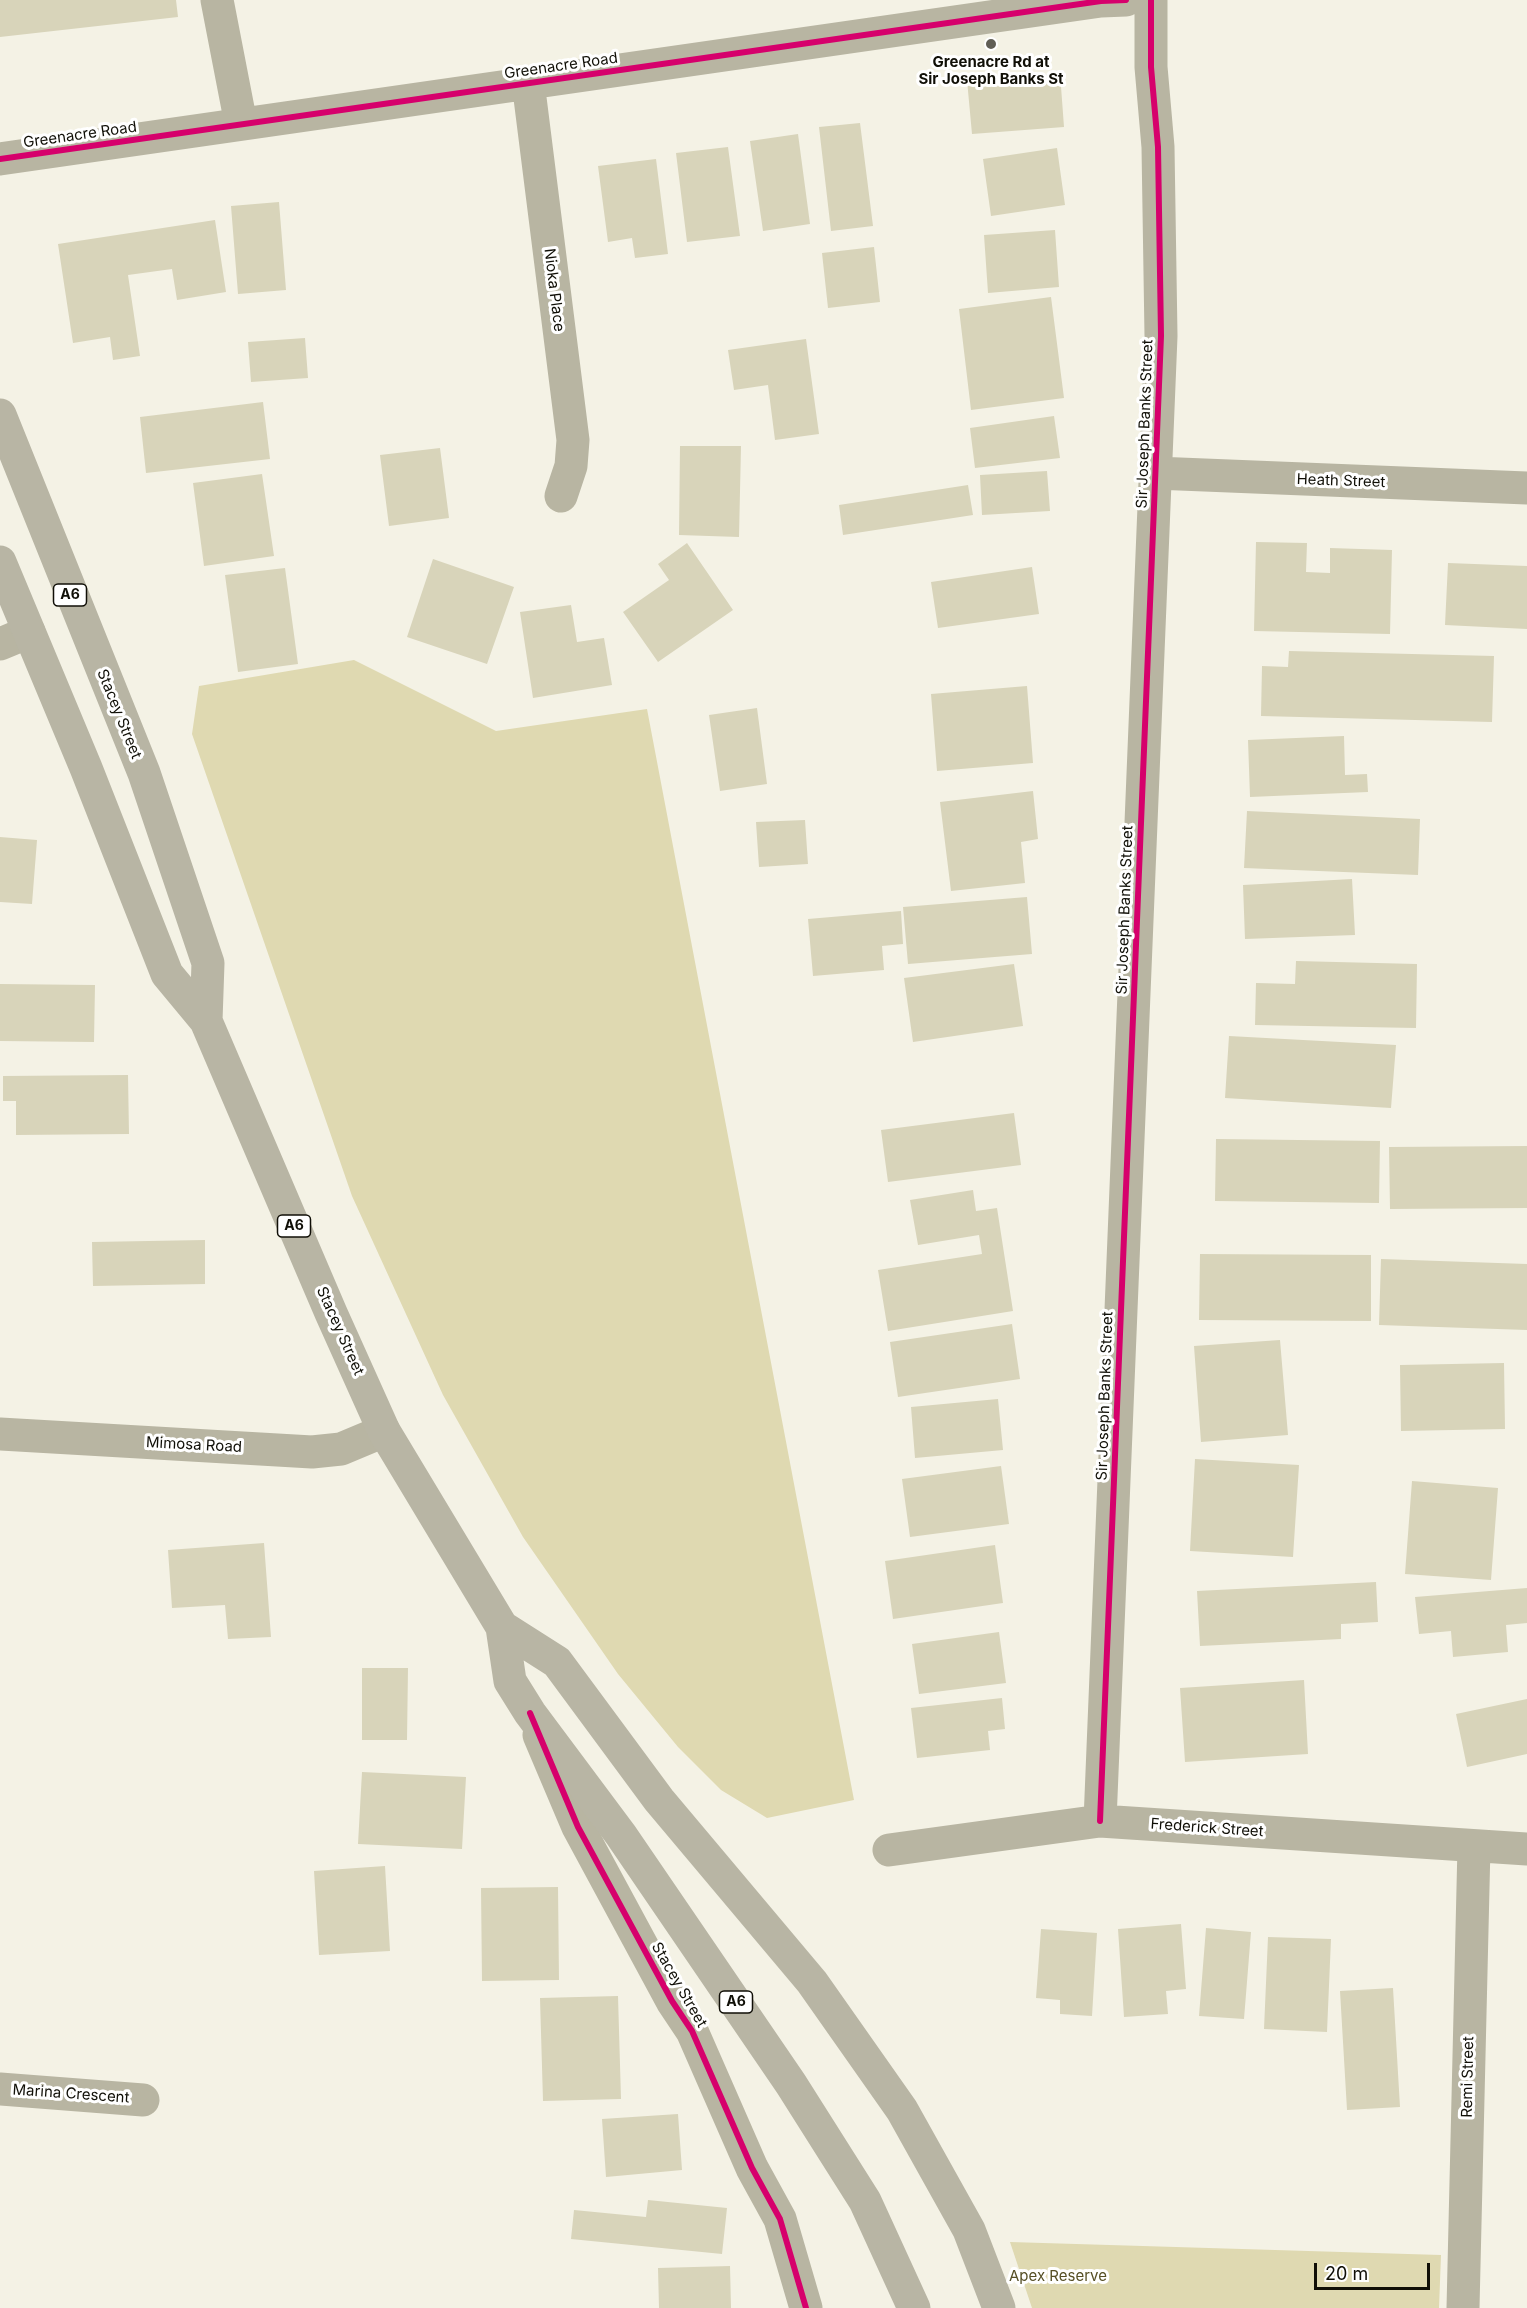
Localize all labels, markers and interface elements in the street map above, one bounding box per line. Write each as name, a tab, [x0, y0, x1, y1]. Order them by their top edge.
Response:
marker: Greenacre Rd at Sir Joseph Banks St	[984, 37, 998, 51]
street label: Greenacre Road	[503, 49, 619, 83]
place label: Greenacre Rd at Sir Joseph Banks St	[918, 53, 1064, 88]
street label: Greenacre Road	[22, 118, 138, 152]
street label: Nioka Place	[540, 247, 568, 333]
street label: Sir Joseph Banks Street	[1133, 339, 1157, 509]
street label: Heath Street	[1296, 470, 1386, 492]
road number: A6	[54, 584, 86, 606]
street label: Stacey Street	[93, 667, 145, 761]
street label: Sir Joseph Banks Street	[1113, 825, 1137, 995]
road number: A6	[278, 1215, 310, 1237]
street label: Stacey Street	[312, 1284, 368, 1378]
street label: Sir Joseph Banks Street	[1093, 1311, 1117, 1481]
street label: Mimosa Road	[146, 1433, 242, 1457]
street label: Frederick Street	[1150, 1815, 1264, 1841]
street label: Stacey Street	[647, 1939, 711, 2031]
road number: A6	[720, 1991, 752, 2013]
street label: Remi Street	[1458, 2036, 1478, 2118]
street label: Marina Crescent	[12, 2081, 130, 2107]
scale bar	[1317, 2251, 1432, 2289]
text: 20 m	[1325, 2263, 1368, 2284]
park label: Apex Reserve	[1009, 2267, 1107, 2285]

